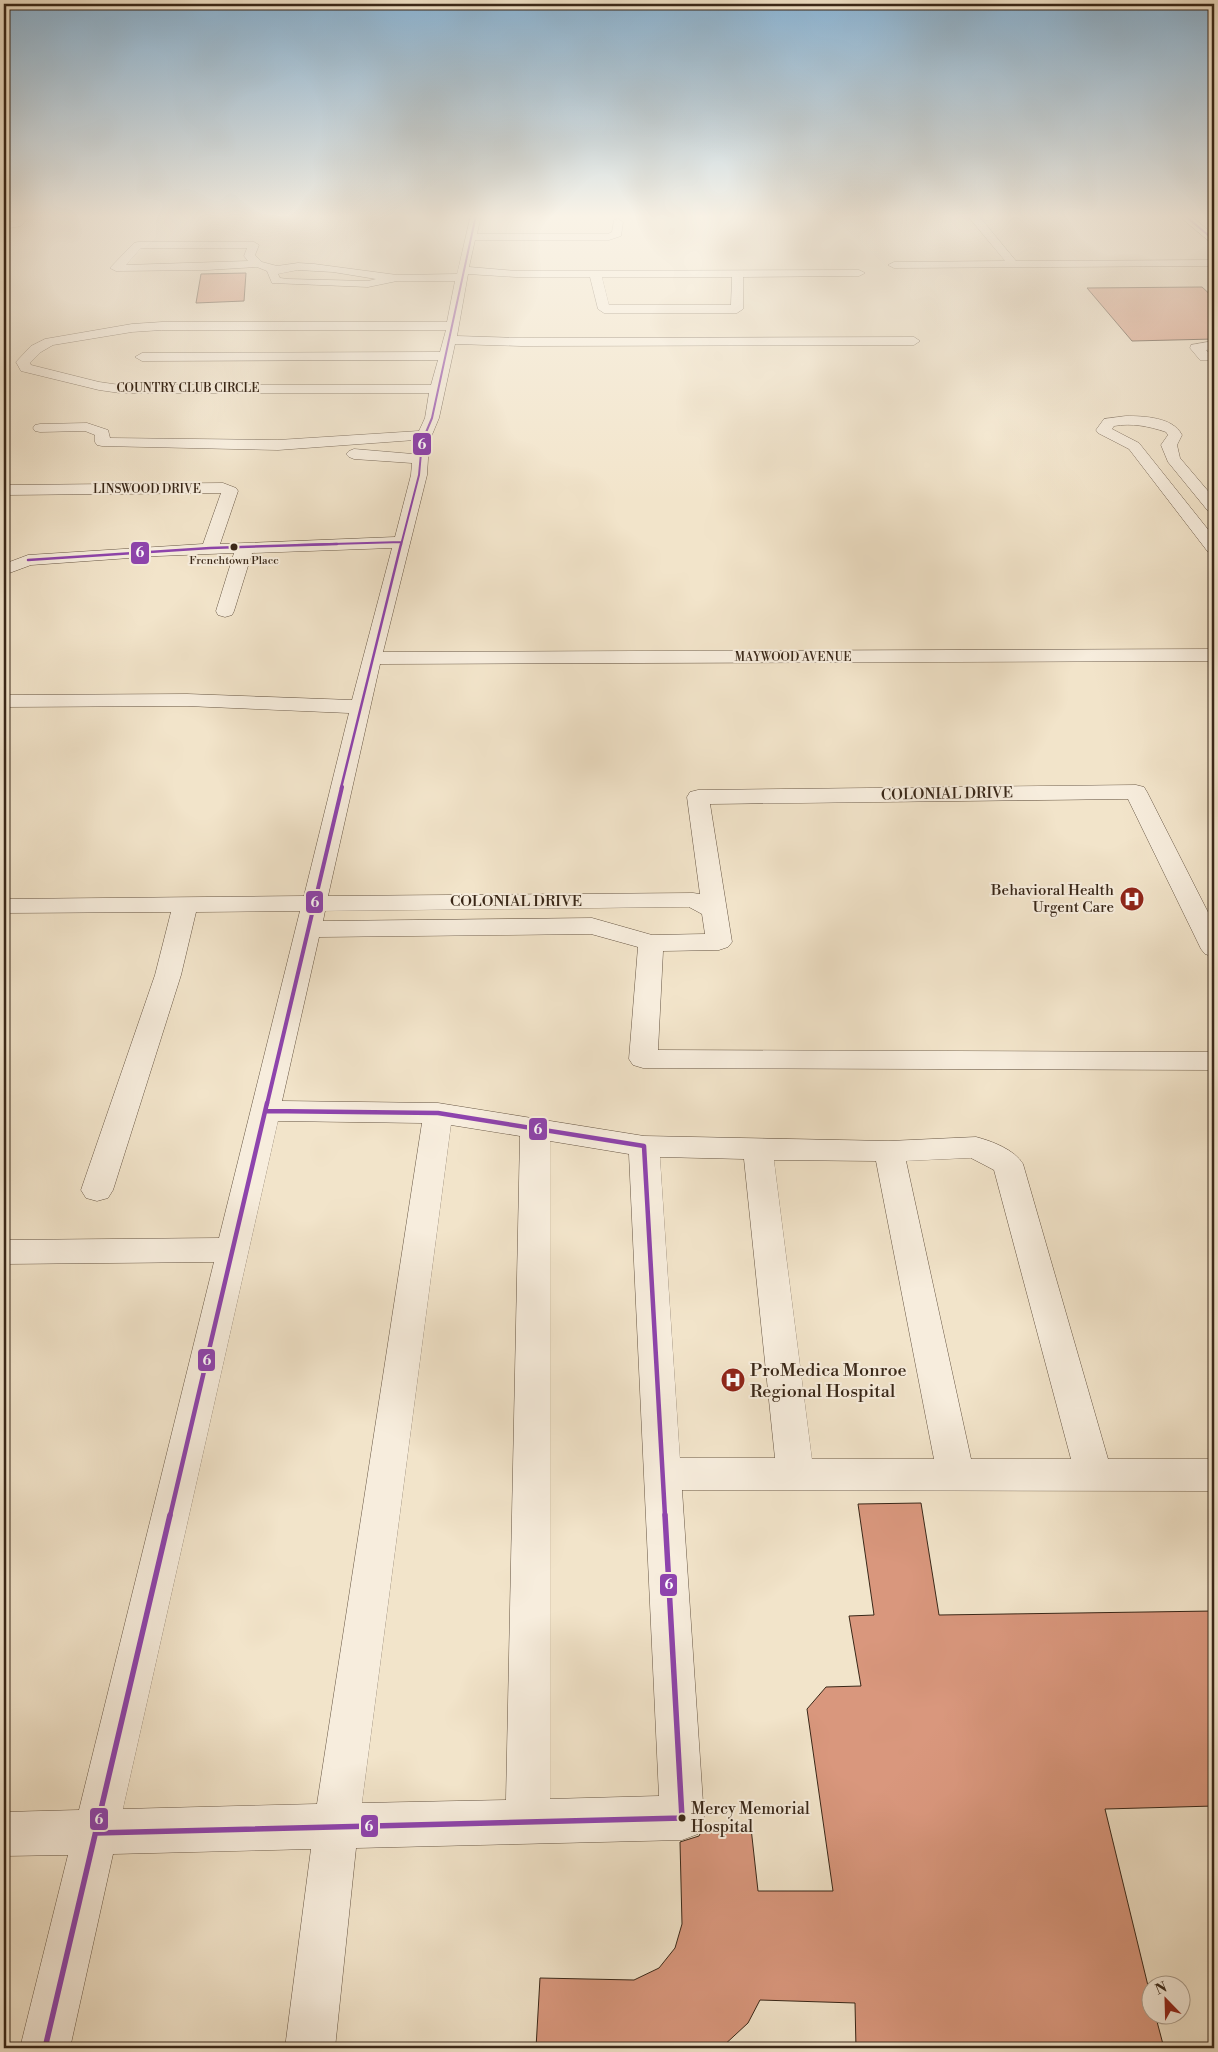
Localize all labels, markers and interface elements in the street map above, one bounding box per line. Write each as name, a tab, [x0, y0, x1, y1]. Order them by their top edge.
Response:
street label: COUNTRY CLUB CIRCLE	[116, 381, 260, 396]
line badge: 6	[412, 432, 432, 456]
text: 6	[418, 436, 427, 454]
street label: LINSWOOD DRIVE	[93, 482, 201, 497]
line badge: 6	[130, 541, 150, 565]
marker: Frenchtown Place	[229, 542, 239, 552]
text: 6	[136, 544, 145, 562]
place label: Frenchtown Place	[189, 554, 279, 568]
street label: MAYWOOD AVENUE	[734, 650, 852, 665]
street label: COLONIAL DRIVE	[881, 783, 1013, 805]
place label: Behavioral Health Urgent Care	[990, 881, 1114, 917]
hospital icon: Behavioral Health Urgent Care	[1119, 886, 1145, 912]
line badge: 6	[305, 890, 324, 914]
street label: COLONIAL DRIVE	[450, 892, 582, 911]
text: 6	[311, 894, 320, 912]
line badge: 6	[528, 1117, 548, 1141]
text: 6	[534, 1121, 543, 1139]
line badge: 6	[197, 1348, 216, 1372]
text: 6	[203, 1352, 212, 1370]
place label: ProMedica Monroe Regional Hospital	[750, 1359, 907, 1403]
hospital icon: ProMedica Monroe Regional Hospital	[720, 1367, 746, 1393]
line badge: 6	[659, 1573, 678, 1597]
text: 6	[665, 1576, 674, 1594]
place label: Mercy Memorial Hospital	[691, 1799, 810, 1837]
line badge: 6	[89, 1807, 109, 1831]
text: 6	[95, 1811, 104, 1829]
marker: Mercy Memorial Hospital	[677, 1813, 687, 1823]
line badge: 6	[360, 1814, 379, 1838]
text: 6	[365, 1818, 374, 1836]
north arrow	[1140, 1974, 1190, 2024]
text: N	[1153, 1979, 1170, 1999]

